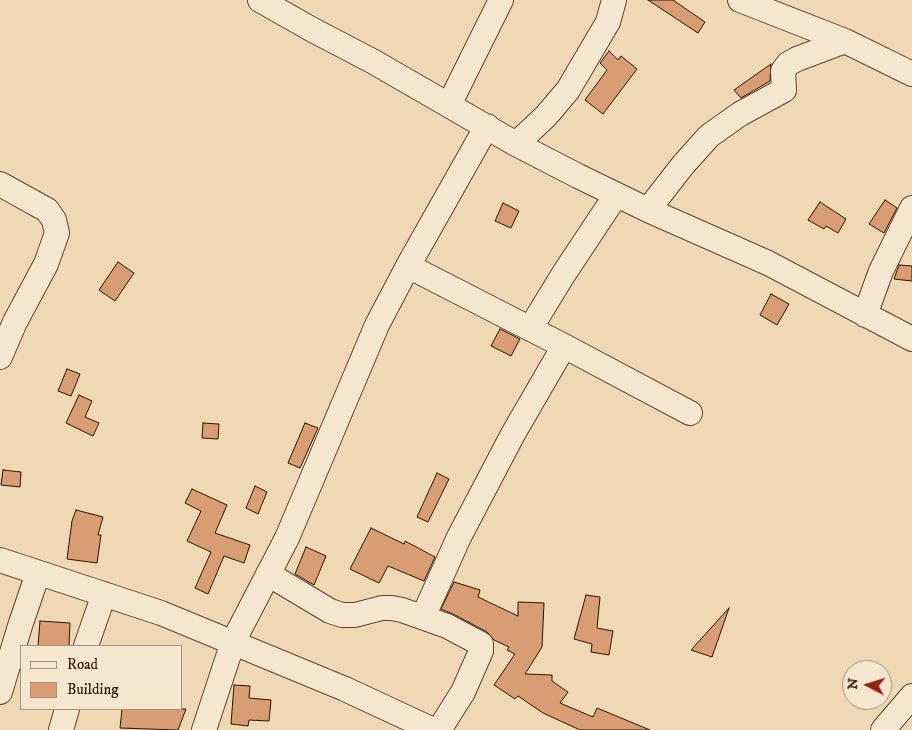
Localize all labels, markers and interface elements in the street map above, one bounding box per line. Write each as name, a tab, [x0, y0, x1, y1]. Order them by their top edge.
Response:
legend	[20, 645, 182, 710]
text: Road	[67, 655, 98, 674]
north arrow	[842, 660, 892, 710]
text: N	[844, 677, 863, 690]
text: Building	[67, 680, 119, 699]

